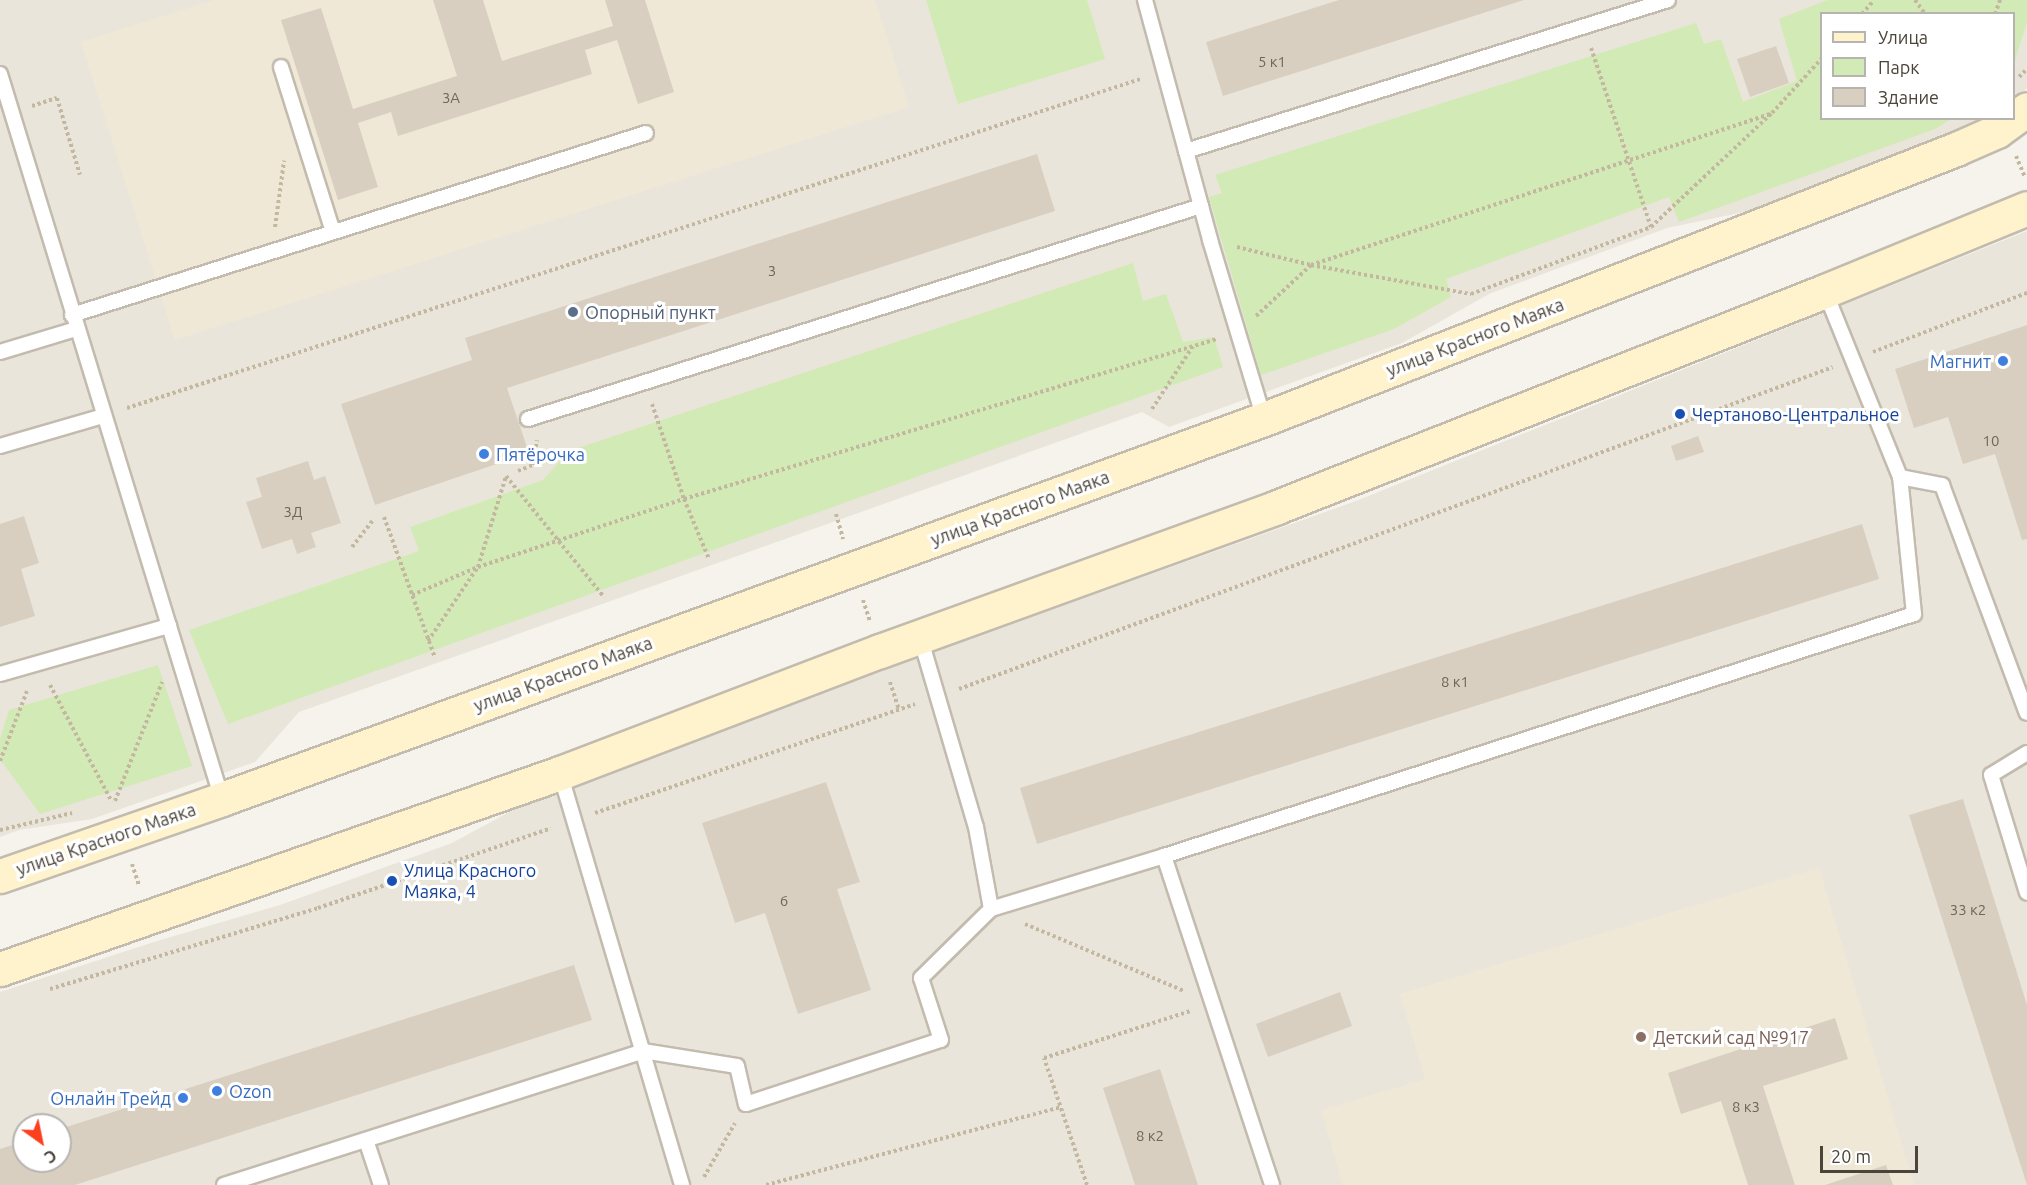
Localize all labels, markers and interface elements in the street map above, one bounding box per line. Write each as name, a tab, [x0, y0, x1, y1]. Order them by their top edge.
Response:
legend	[1820, 12, 2015, 120]
text: Улица	[1878, 27, 1928, 47]
house number: 5 к1	[1258, 53, 1286, 71]
text: Парк	[1878, 57, 1919, 77]
text: Здание	[1878, 87, 1939, 107]
house number: 3А	[442, 89, 460, 107]
house number: 3	[768, 262, 776, 280]
street label: улица Красного Маяка	[1383, 293, 1567, 381]
place label: Опорный пункт	[585, 301, 716, 323]
marker: Опорный пункт	[566, 305, 580, 319]
place label: Магнит	[1930, 350, 1991, 372]
marker: Магнит	[1996, 354, 2010, 368]
place label: Чертаново-Центральное	[1692, 403, 1900, 425]
marker: Чертаново-Центральное	[1673, 407, 1687, 421]
house number: 10	[1983, 432, 1999, 450]
place label: Пятёрочка	[496, 443, 585, 465]
marker: Пятёрочка	[477, 447, 491, 461]
street label: улица Красного Маяка	[928, 466, 1112, 550]
house number: 3Д	[284, 503, 302, 521]
street label: улица Красного Маяка	[471, 632, 655, 716]
house number: 8 к1	[1441, 673, 1469, 691]
street label: улица Красного Маяка	[13, 798, 199, 880]
place label: Улица Красного Маяка, 4	[404, 860, 536, 902]
marker: Улица Красного Маяка, 4	[385, 874, 399, 888]
house number: 6	[780, 892, 788, 910]
house number: 33 к2	[1950, 901, 1986, 919]
place label: Детский сад №917	[1653, 1026, 1809, 1048]
marker: Детский сад №917	[1634, 1030, 1648, 1044]
place label: Ozon	[229, 1080, 272, 1102]
marker: Ozon	[210, 1084, 224, 1098]
place label: Онлайн Трейд	[50, 1087, 171, 1109]
marker: Онлайн Трейд	[176, 1091, 190, 1105]
house number: 8 к3	[1732, 1098, 1760, 1116]
north arrow	[12, 1113, 72, 1173]
house number: 8 к2	[1136, 1127, 1164, 1145]
scale bar	[1823, 1134, 1920, 1172]
text: С	[42, 1146, 60, 1167]
text: 20 m	[1831, 1146, 1871, 1166]

